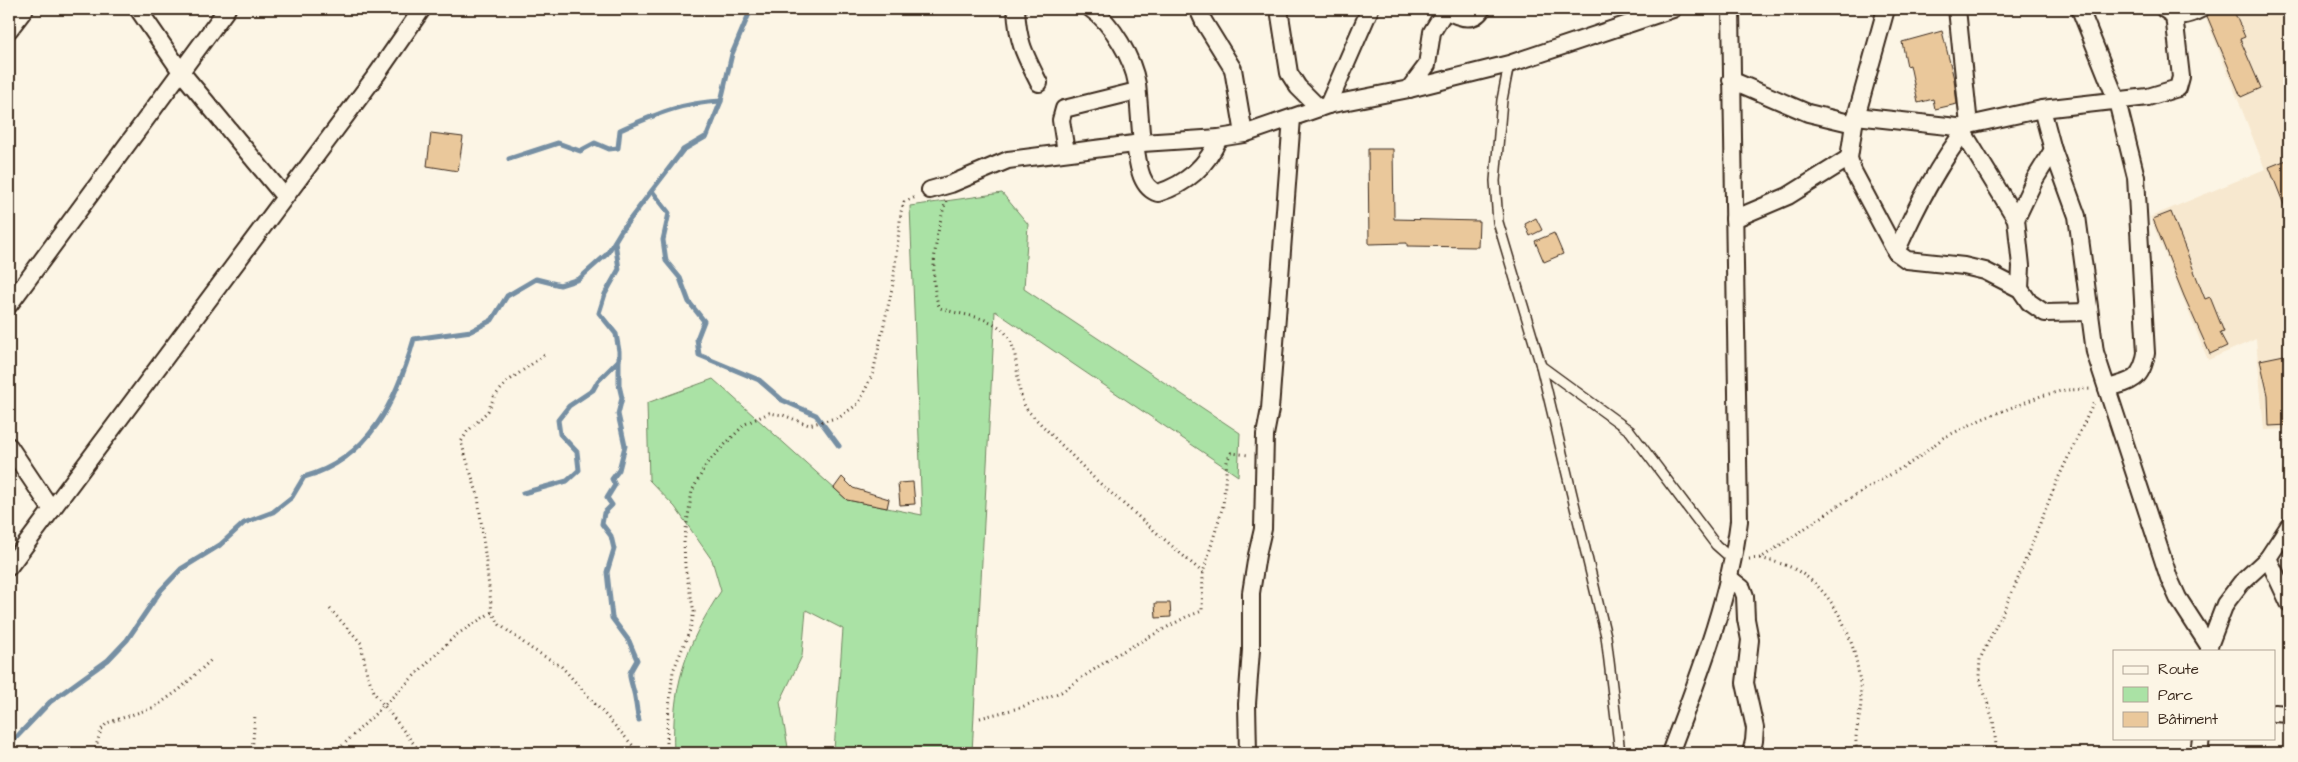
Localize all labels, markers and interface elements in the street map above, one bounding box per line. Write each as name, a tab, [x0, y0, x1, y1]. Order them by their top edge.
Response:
legend	[2113, 650, 2276, 740]
text: Route	[2158, 659, 2199, 680]
text: Parc	[2158, 685, 2193, 706]
text: Bâtiment	[2158, 709, 2218, 730]

